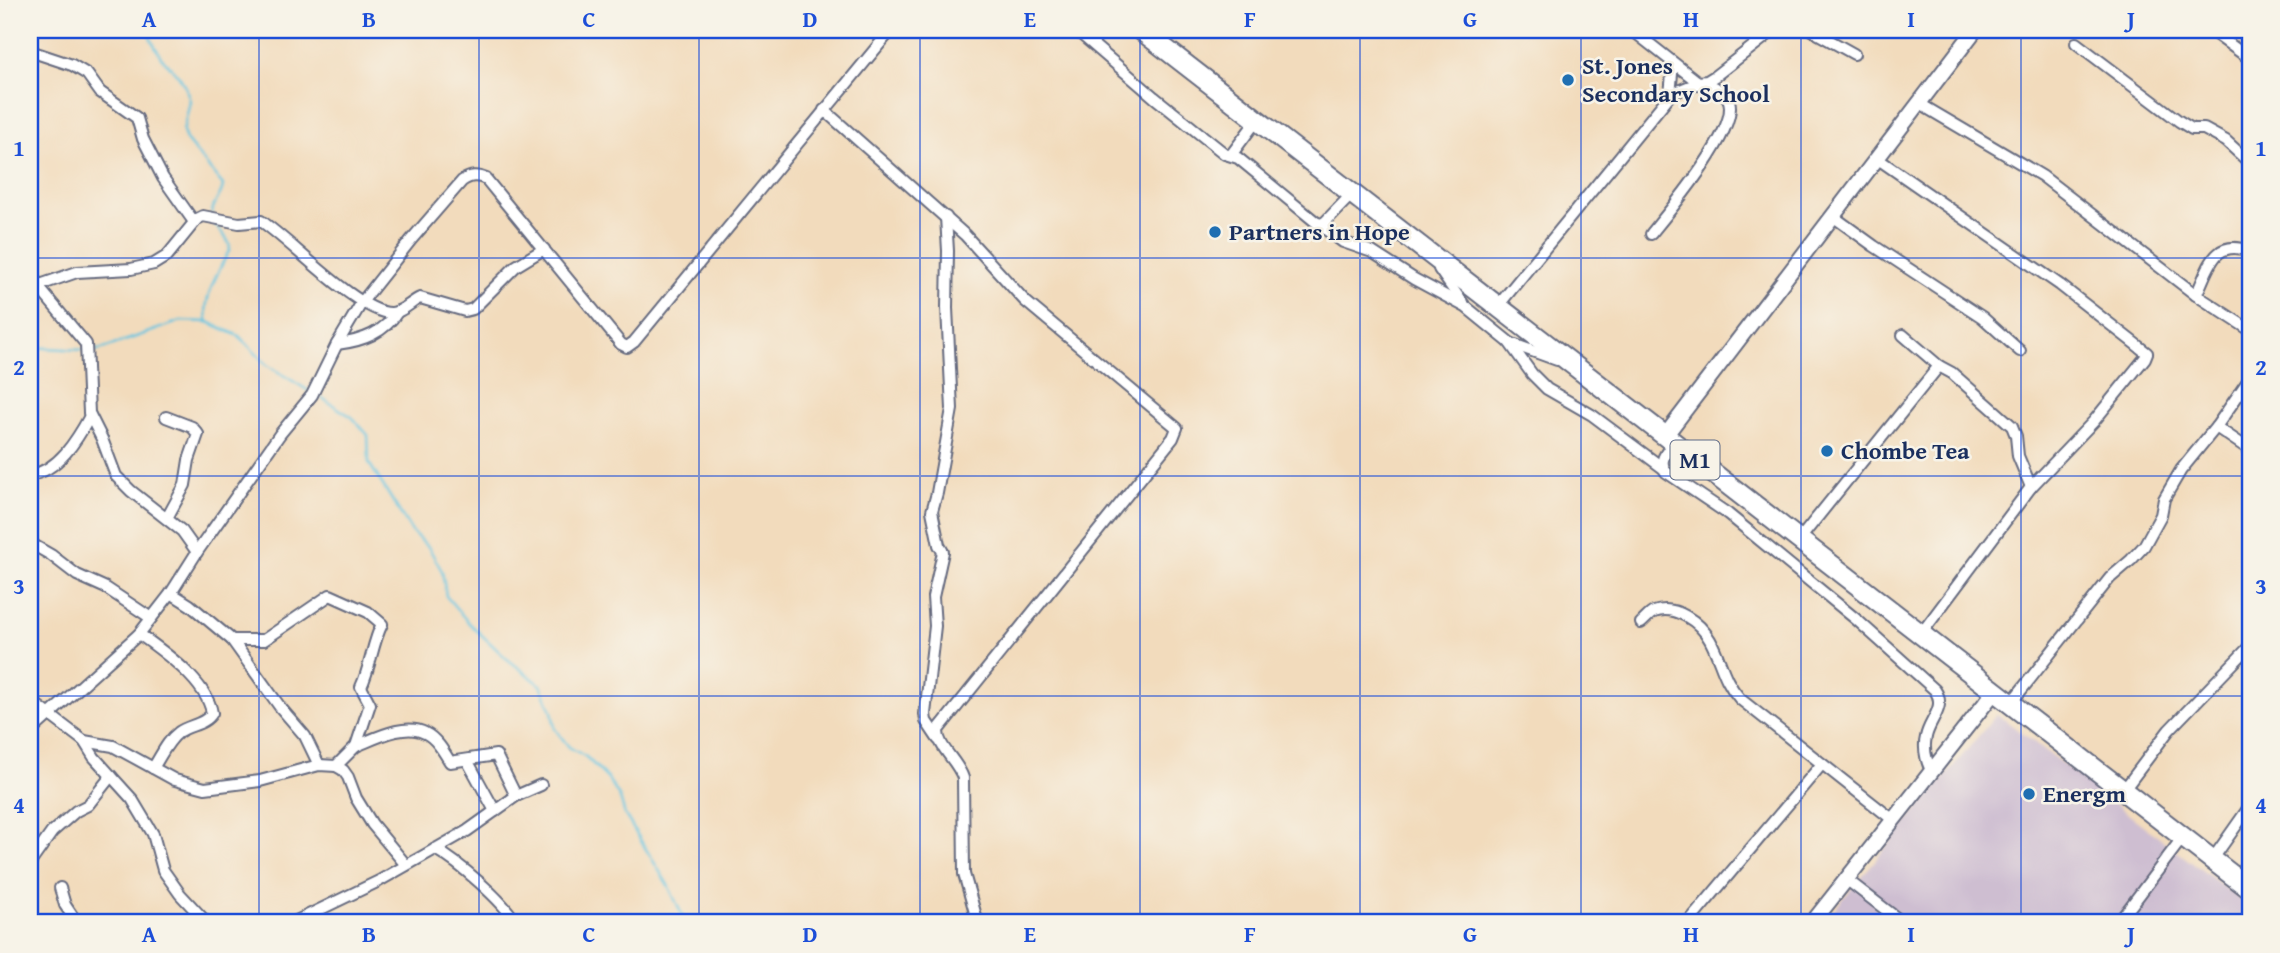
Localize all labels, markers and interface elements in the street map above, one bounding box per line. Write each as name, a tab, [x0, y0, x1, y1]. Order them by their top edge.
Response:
text: A	[142, 2, 157, 35]
text: B	[362, 2, 376, 35]
text: C	[582, 2, 596, 35]
text: D	[803, 2, 818, 35]
text: E	[1024, 2, 1036, 35]
text: F	[1244, 2, 1256, 35]
text: G	[1463, 2, 1477, 35]
text: H	[1683, 2, 1699, 35]
text: I	[1907, 2, 1915, 35]
text: J	[2123, 2, 2135, 35]
place label: St. Jones Secondary School	[1582, 48, 1770, 111]
marker: St. Jones Secondary School	[1560, 72, 1576, 88]
text: 1	[13, 131, 25, 164]
text: 1	[2255, 131, 2267, 164]
place label: Partners in Hope	[1229, 214, 1410, 249]
marker: Partners in Hope	[1207, 224, 1223, 240]
text: 2	[13, 350, 25, 383]
text: 2	[2255, 350, 2267, 383]
place label: Chombe Tea	[1841, 433, 1970, 468]
road number: M1	[1670, 440, 1720, 480]
marker: Chombe Tea	[1819, 443, 1835, 459]
text: 3	[13, 569, 25, 602]
text: 3	[2255, 569, 2267, 602]
place label: Energm	[2043, 776, 2126, 811]
marker: Energm	[2021, 786, 2037, 802]
text: 4	[13, 788, 25, 821]
text: 4	[2255, 788, 2267, 821]
text: A	[142, 917, 157, 950]
text: B	[362, 917, 376, 950]
text: C	[582, 917, 596, 950]
text: D	[803, 917, 818, 950]
text: E	[1024, 917, 1036, 950]
text: F	[1244, 917, 1256, 950]
text: G	[1463, 917, 1477, 950]
text: H	[1683, 917, 1699, 950]
text: I	[1907, 917, 1915, 950]
text: J	[2123, 917, 2135, 950]

